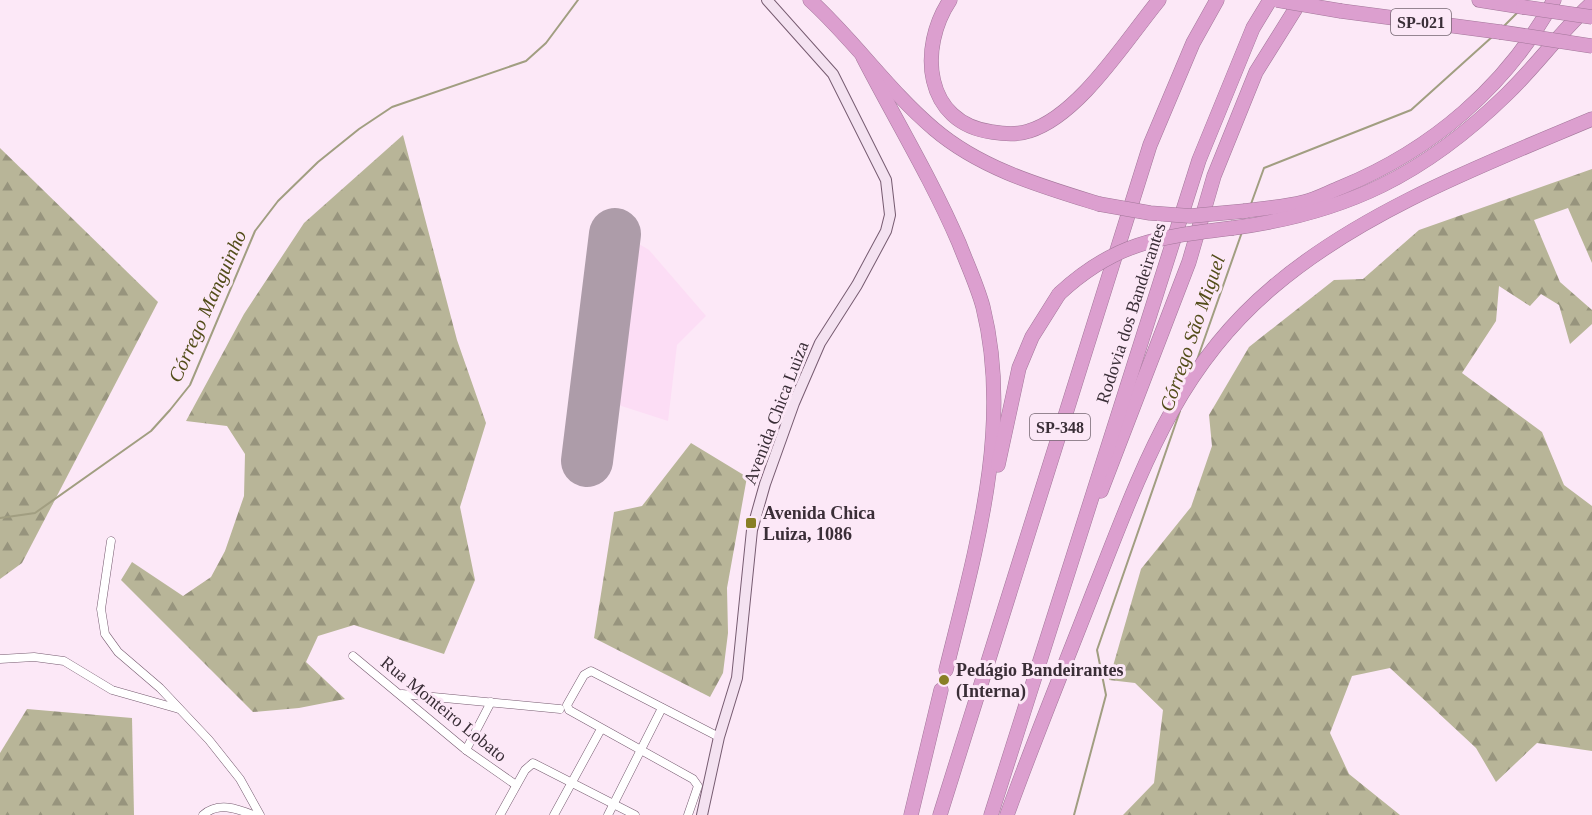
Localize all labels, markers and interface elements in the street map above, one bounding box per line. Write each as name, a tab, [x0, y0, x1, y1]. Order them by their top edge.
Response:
road number: SP-021	[1391, 9, 1451, 35]
street label: Rodovia dos Bandeirantes	[1092, 220, 1170, 406]
water label: Córrego Manguinho	[164, 226, 251, 386]
water label: Córrego São Miguel	[1155, 252, 1230, 414]
street label: Avenida Chica Luiza	[739, 339, 813, 487]
road number: SP-348	[1030, 414, 1090, 440]
place label: Avenida Chica Luiza, 1086	[763, 503, 875, 544]
marker: Avenida Chica Luiza, 1086	[744, 516, 758, 530]
street label: Rua Monteiro Lobato	[377, 652, 511, 766]
place label: Pedágio Bandeirantes (Interna)	[956, 660, 1124, 702]
marker: Pedágio Bandeirantes (Interna)	[937, 673, 951, 687]

